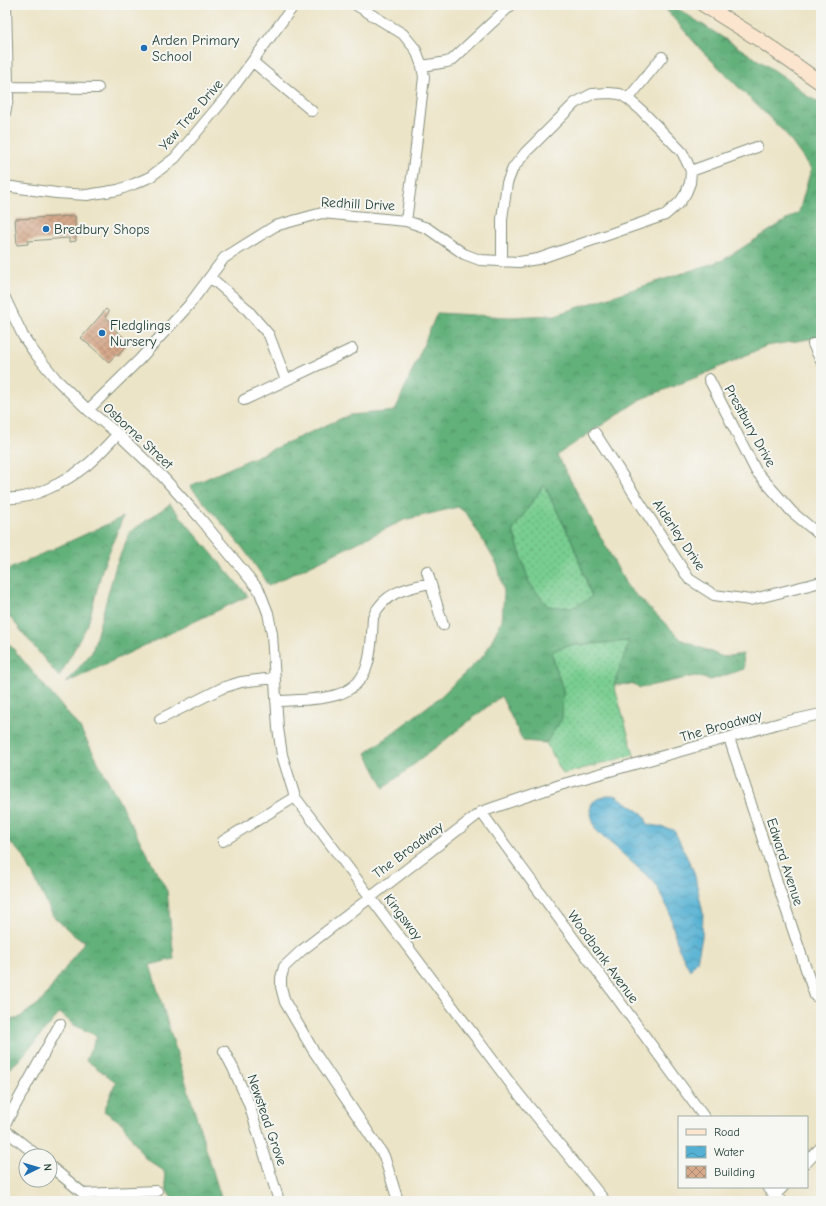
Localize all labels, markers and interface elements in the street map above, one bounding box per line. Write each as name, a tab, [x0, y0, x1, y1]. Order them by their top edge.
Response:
place label: Arden Primary School	[152, 32, 240, 65]
marker: Arden Primary School	[139, 43, 149, 53]
street label: Yew Tree Drive	[155, 76, 227, 154]
street label: Redhill Drive	[320, 194, 396, 214]
place label: Bredbury Shops	[54, 221, 150, 238]
marker: Bredbury Shops	[41, 224, 51, 234]
place label: Fledglings Nursery	[110, 317, 170, 350]
marker: Fledglings Nursery	[97, 328, 107, 338]
street label: Prestbury Drive	[720, 382, 780, 470]
street label: Osborne Street	[99, 399, 177, 474]
street label: Alderley Drive	[649, 496, 709, 574]
street label: The Broadway	[678, 706, 765, 746]
street label: Edward Avenue	[763, 816, 807, 908]
street label: The Broadway	[369, 817, 447, 882]
street label: Kingsway	[380, 890, 426, 944]
street label: Woodbank Avenue	[564, 907, 642, 1007]
street label: Newstead Grove	[243, 1072, 291, 1168]
legend	[678, 1116, 808, 1188]
text: Road	[714, 1125, 740, 1139]
text: Water	[714, 1145, 744, 1159]
north arrow	[18, 1148, 58, 1188]
text: N	[41, 1163, 54, 1171]
text: Building	[714, 1165, 755, 1179]

